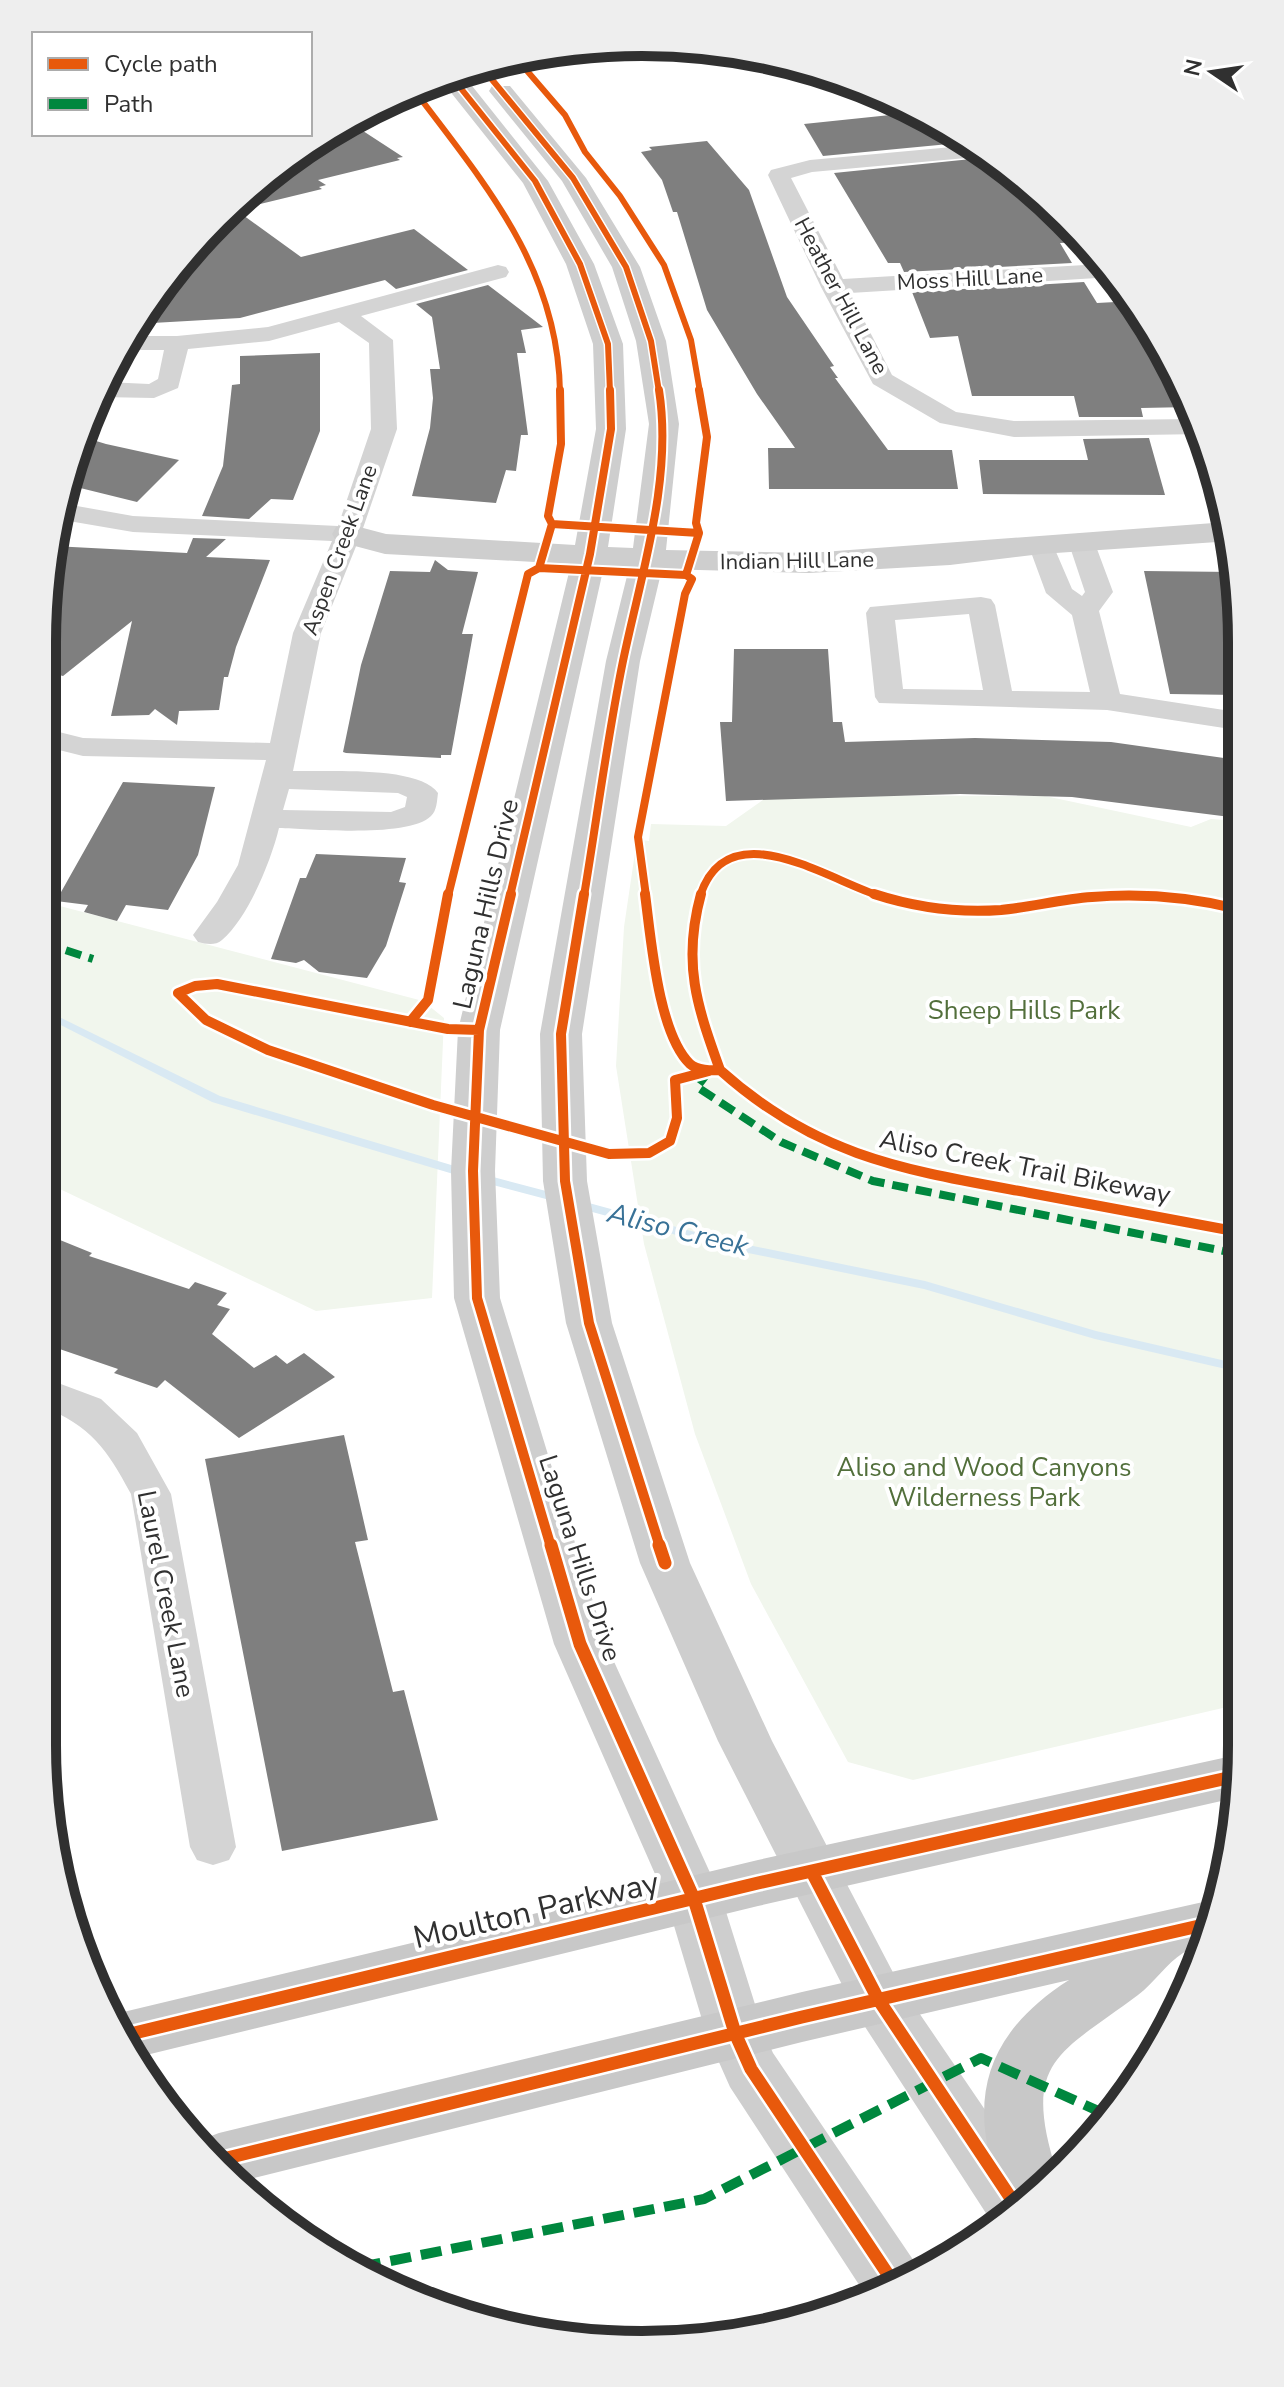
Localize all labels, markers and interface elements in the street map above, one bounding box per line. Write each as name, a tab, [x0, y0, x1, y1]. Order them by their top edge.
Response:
legend	[32, 32, 312, 136]
north arrow	[1172, 32, 1252, 112]
text: Cycle path	[104, 48, 218, 80]
text: N	[1177, 56, 1210, 79]
text: Path	[104, 88, 153, 120]
street label: Heather Hill Lane	[787, 212, 895, 380]
street label: Moss Hill Lane	[896, 260, 1044, 298]
street label: Aspen Creek Lane	[295, 460, 385, 640]
street label: Indian Hill Lane	[720, 545, 874, 577]
street label: Laguna Hills Drive	[445, 795, 527, 1013]
park label: Sheep Hills Park	[928, 993, 1121, 1028]
street label: Aliso Creek Trail Bikeway	[876, 1122, 1174, 1213]
water label: Aliso Creek	[603, 1194, 753, 1266]
street label: Laguna Hills Drive	[530, 1450, 630, 1666]
park label: Aliso and Wood Canyons Wilderness Park	[837, 1450, 1131, 1515]
street label: Laurel Creek Lane	[129, 1487, 203, 1701]
street label: Moulton Parkway	[409, 1861, 664, 1959]

